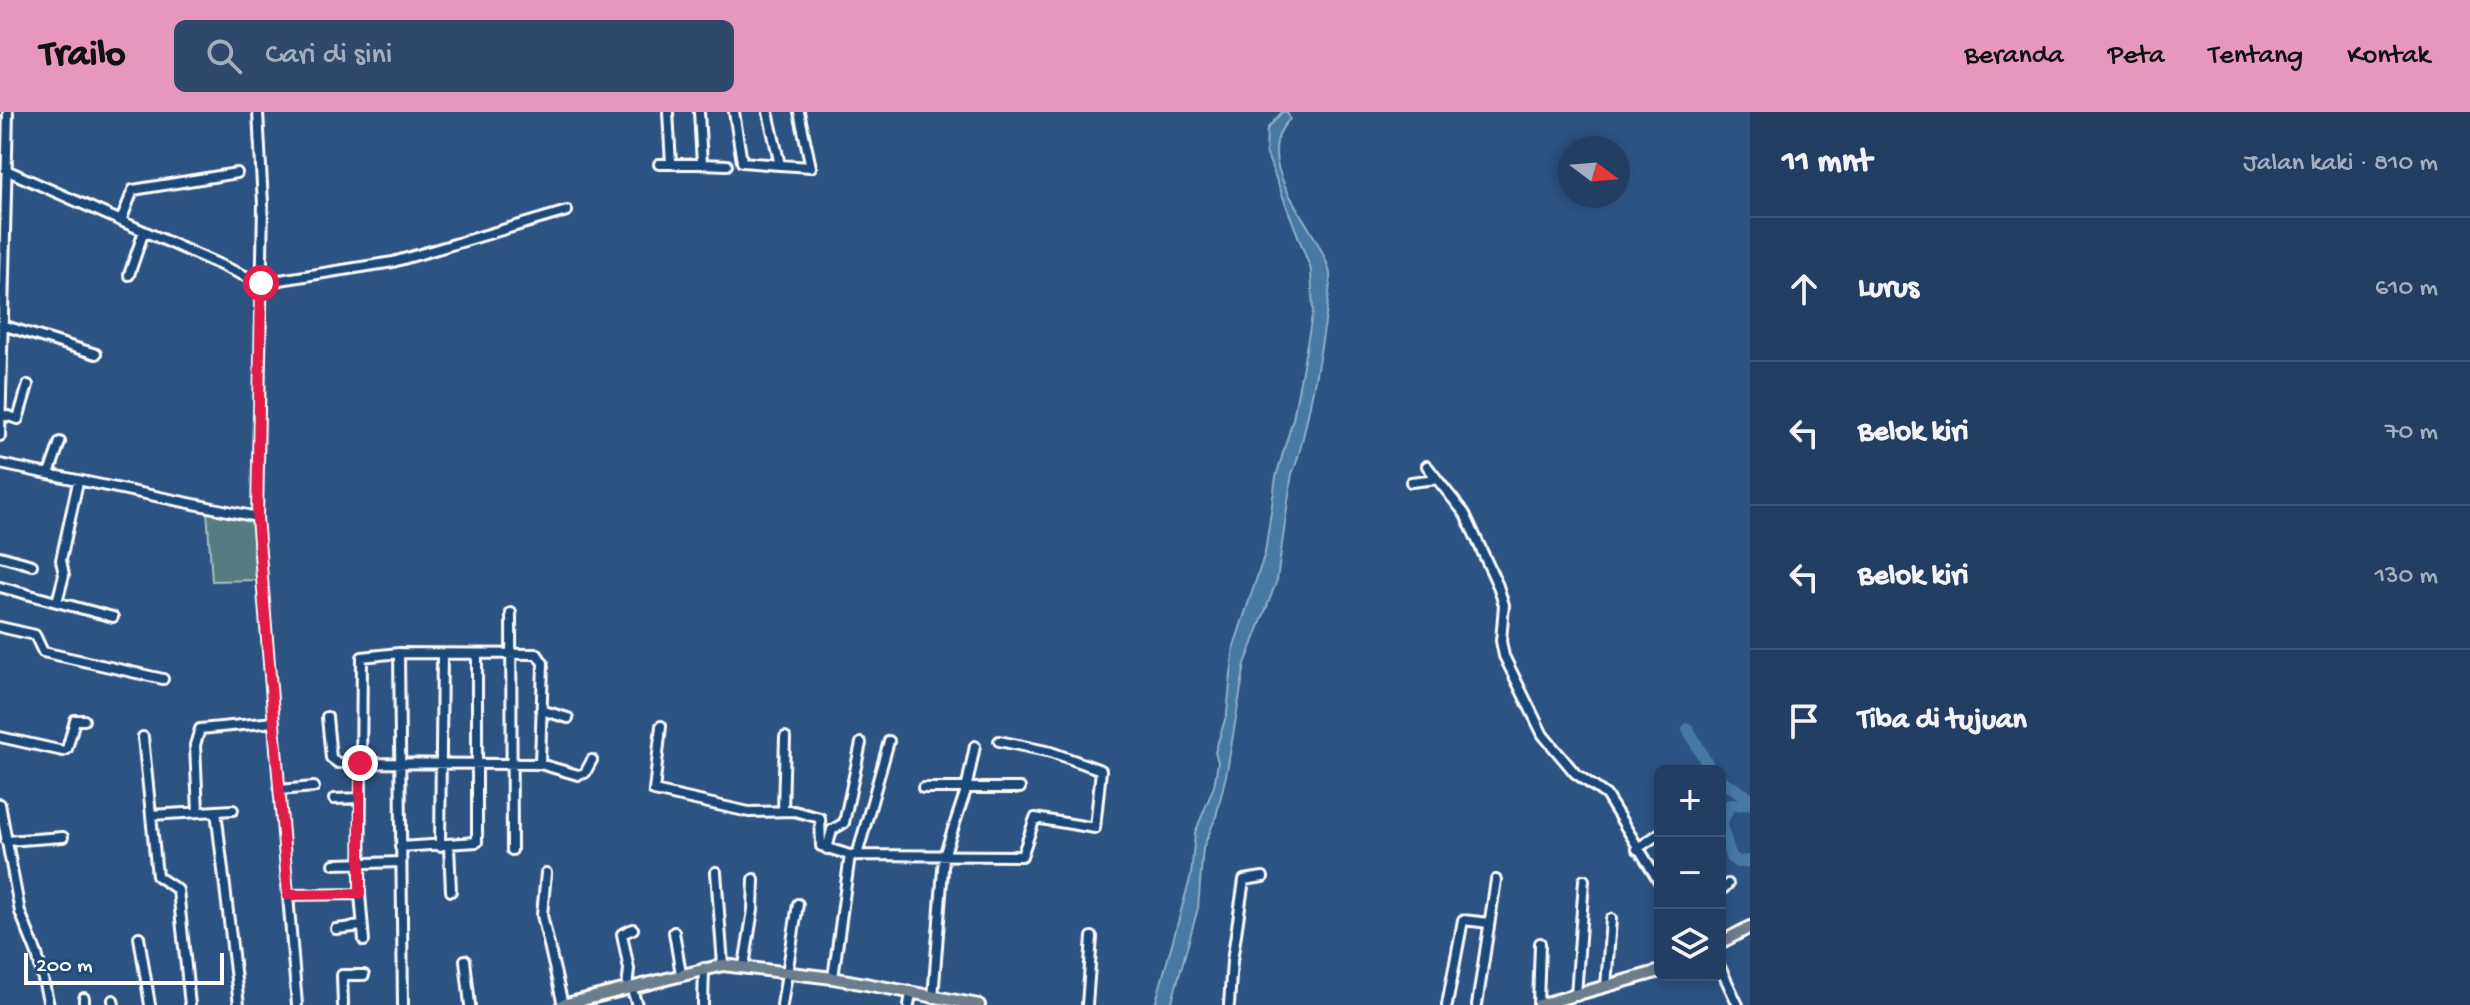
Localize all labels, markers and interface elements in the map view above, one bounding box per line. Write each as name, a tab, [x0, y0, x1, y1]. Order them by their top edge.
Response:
search box	[174, 20, 734, 92]
text: Trailo	[40, 34, 126, 78]
icon: search	[202, 34, 246, 78]
text: Cari di sini	[266, 39, 392, 74]
text: Beranda	[1964, 40, 2064, 73]
text: Peta	[2108, 40, 2165, 73]
text: Tentang	[2209, 40, 2303, 73]
text: Kontak	[2347, 40, 2430, 73]
north arrow	[1558, 136, 1630, 208]
text: 11 mnt	[1782, 144, 1872, 184]
text: Jalan kaki · 810 m	[2243, 149, 2438, 180]
route start	[243, 265, 279, 301]
icon: ahead	[1782, 267, 1826, 311]
text: Lurus	[1858, 272, 1919, 307]
text: 610 m	[2375, 274, 2438, 305]
icon: left	[1782, 411, 1826, 455]
text: Belok kiri	[1858, 416, 1968, 451]
text: 70 m	[2385, 418, 2438, 449]
icon: left	[1782, 555, 1826, 599]
text: Belok kiri	[1858, 560, 1968, 595]
text: 130 m	[2375, 562, 2438, 593]
icon: arrive	[1782, 699, 1826, 743]
text: Tiba di tujuan	[1858, 704, 2027, 739]
route end	[342, 745, 378, 781]
map controls	[1654, 765, 1726, 981]
button: +	[1654, 765, 1726, 837]
button: −	[1654, 837, 1726, 909]
button: layers	[1654, 909, 1726, 981]
scale bar	[24, 949, 224, 985]
text: 200 m	[36, 954, 93, 980]

